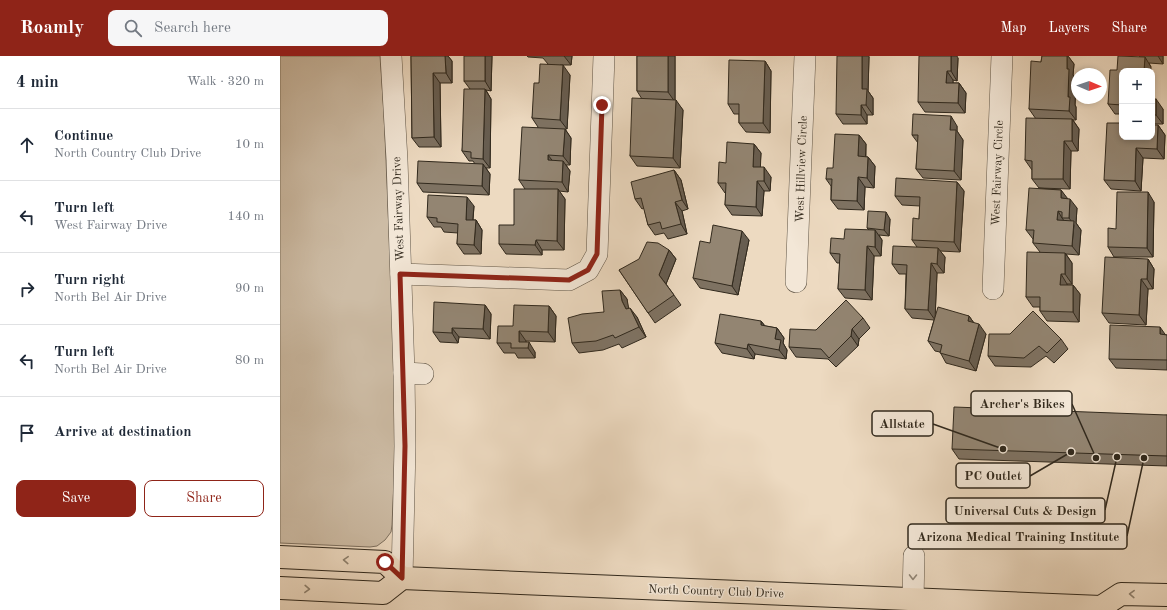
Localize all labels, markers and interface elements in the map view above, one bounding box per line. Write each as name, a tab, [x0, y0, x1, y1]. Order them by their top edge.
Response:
search box	[108, 10, 388, 46]
icon: search	[122, 17, 144, 39]
text: Roamly	[20, 19, 84, 38]
text: Search here	[154, 21, 231, 36]
text: Map	[1001, 21, 1027, 35]
text: Layers	[1049, 21, 1090, 35]
text: Share	[1112, 21, 1147, 35]
north arrow	[1071, 68, 1107, 104]
map controls	[1119, 68, 1155, 140]
button: +	[1119, 68, 1155, 104]
text: 4 min	[16, 74, 59, 91]
text: Walk · 320 m	[187, 75, 264, 88]
route end	[593, 96, 611, 114]
button: −	[1119, 104, 1155, 140]
street label: West Hillview Circle	[794, 115, 810, 223]
street label: West Fairway Circle	[990, 119, 1006, 226]
text: Continue	[54, 129, 113, 144]
icon: ahead	[16, 134, 38, 156]
text: 10 m	[235, 138, 264, 151]
text: North Country Club Drive	[54, 147, 201, 160]
street label: West Fairway Drive	[391, 156, 407, 261]
text: Turn left	[54, 201, 114, 216]
icon: left	[16, 206, 38, 228]
text: 140 m	[227, 210, 264, 223]
text: West Fairway Drive	[54, 219, 167, 232]
text: Turn right	[54, 273, 125, 288]
icon: right	[16, 278, 38, 300]
text: 90 m	[235, 282, 264, 295]
text: North Bel Air Drive	[54, 291, 167, 304]
text: Turn left	[54, 345, 114, 360]
icon: left	[16, 350, 38, 372]
text: 80 m	[235, 354, 264, 367]
text: North Bel Air Drive	[54, 363, 167, 376]
callout: Archer's Bikes	[971, 391, 1072, 416]
text: Archer's Bikes	[979, 398, 1065, 411]
callout: Allstate	[872, 411, 933, 436]
text: Allstate	[879, 418, 925, 431]
icon: arrive	[16, 422, 38, 444]
text: Arrive at destination	[54, 425, 192, 440]
callout: PC Outlet	[956, 463, 1030, 488]
text: PC Outlet	[964, 470, 1022, 483]
button: Save	[16, 480, 136, 517]
button: Share	[144, 480, 264, 517]
callout: Universal Cuts & Design	[946, 498, 1105, 523]
text: Universal Cuts & Design	[954, 505, 1096, 518]
callout: Arizona Medical Training Institute	[908, 524, 1127, 549]
text: Arizona Medical Training Institute	[917, 531, 1119, 544]
route start	[376, 553, 394, 571]
one-way arrow	[343, 556, 349, 565]
one-way arrow	[909, 574, 918, 580]
street label: North Country Club Drive	[648, 584, 785, 600]
one-way arrow	[304, 585, 310, 594]
one-way arrow	[1129, 590, 1135, 598]

